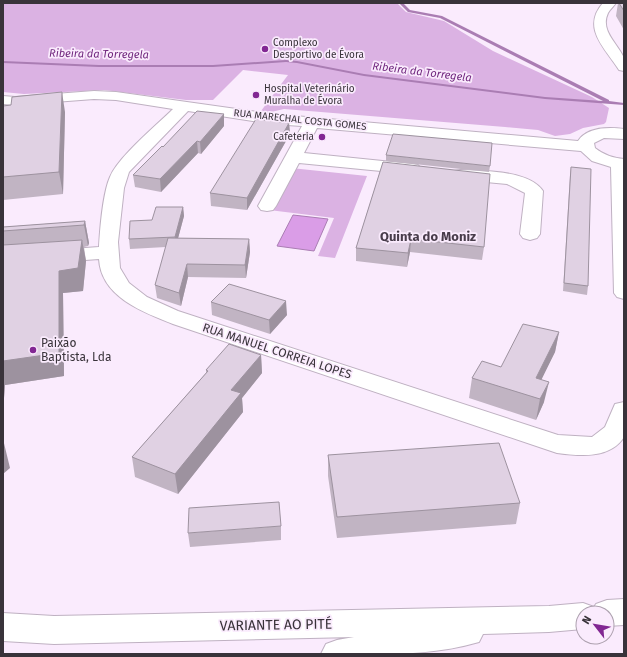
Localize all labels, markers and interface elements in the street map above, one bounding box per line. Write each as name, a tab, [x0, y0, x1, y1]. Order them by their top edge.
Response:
place label: Complexo Desportivo de Évora	[273, 37, 364, 61]
marker: Complexo Desportivo de Évora	[260, 44, 270, 54]
water label: Ribeira da Torregela	[49, 47, 149, 61]
water label: Ribeira da Torregela	[372, 59, 472, 85]
place label: Hospital Veterinário Muralha de Évora	[264, 83, 355, 107]
marker: Hospital Veterinário Muralha de Évora	[251, 90, 261, 100]
street label: RUA MARECHAL COSTA GOMES	[233, 107, 368, 133]
place label: Cafeteria	[273, 131, 314, 143]
marker: Cafeteria	[317, 132, 327, 142]
district label: Quinta do Moniz	[380, 229, 476, 244]
street label: RUA MANUEL CORREIA LOPES	[201, 320, 354, 382]
place label: Paixão Baptista, Lda	[41, 336, 112, 364]
marker: Paixão Baptista, Lda	[28, 345, 38, 355]
north arrow	[575, 605, 615, 645]
text: N	[579, 614, 594, 627]
street label: VARIANTE AO PITÉ	[220, 615, 332, 634]

